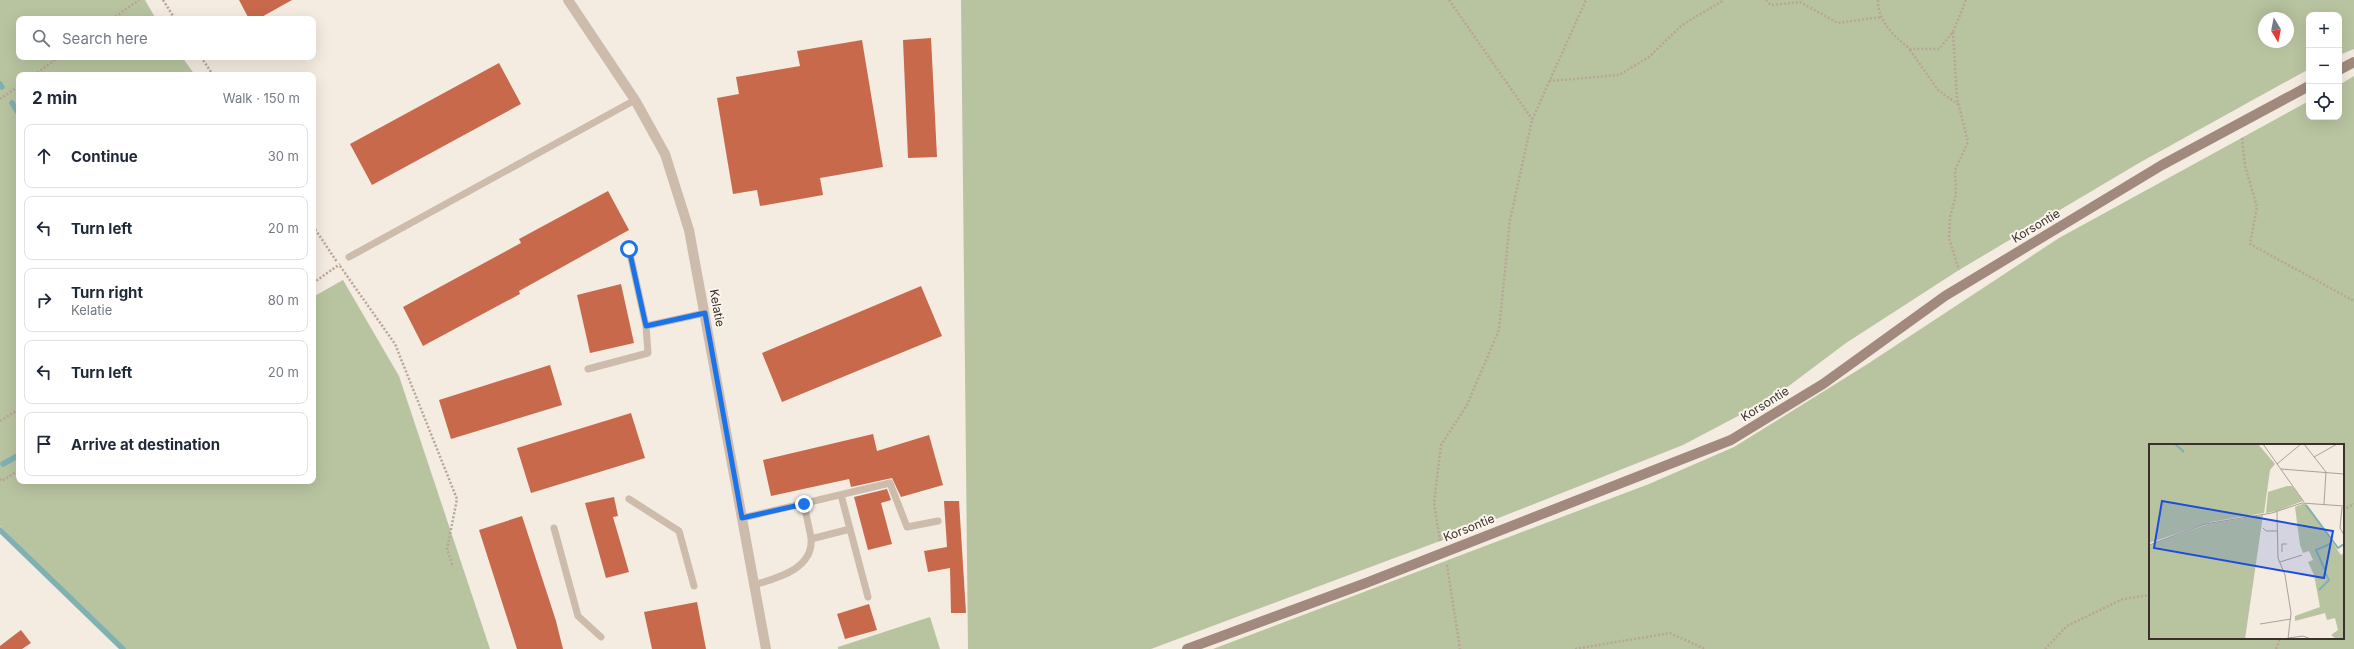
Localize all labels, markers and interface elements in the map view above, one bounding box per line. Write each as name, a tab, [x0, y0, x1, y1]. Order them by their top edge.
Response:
north arrow	[2258, 12, 2294, 48]
map controls	[2306, 12, 2342, 120]
button: +	[2306, 12, 2342, 48]
search box	[16, 16, 316, 60]
icon: search	[30, 27, 52, 49]
text: Search here	[62, 29, 148, 48]
button: −	[2306, 48, 2342, 84]
button: locate	[2306, 84, 2342, 120]
text: 2 min	[32, 88, 77, 108]
text: Walk · 150 m	[223, 90, 300, 106]
icon: ahead	[33, 145, 55, 167]
text: Continue	[71, 147, 138, 166]
text: 30 m	[268, 148, 299, 164]
street label: Korsontie	[2009, 205, 2063, 246]
icon: left	[33, 217, 55, 239]
text: Turn left	[71, 219, 132, 238]
text: 20 m	[268, 220, 299, 236]
route start	[620, 240, 638, 258]
text: Turn right	[71, 283, 143, 302]
street label: Kelatie	[707, 288, 728, 328]
icon: right	[33, 289, 55, 311]
text: 80 m	[268, 292, 299, 308]
text: Kelatie	[71, 302, 112, 318]
icon: left	[33, 361, 55, 383]
text: Turn left	[71, 363, 132, 382]
text: 20 m	[268, 364, 299, 380]
street label: Korsontie	[1738, 383, 1792, 424]
icon: arrive	[33, 433, 55, 455]
text: Arrive at destination	[71, 435, 220, 454]
inset map	[2149, 444, 2344, 639]
route end	[795, 495, 813, 513]
street label: Korsontie	[1441, 511, 1497, 545]

